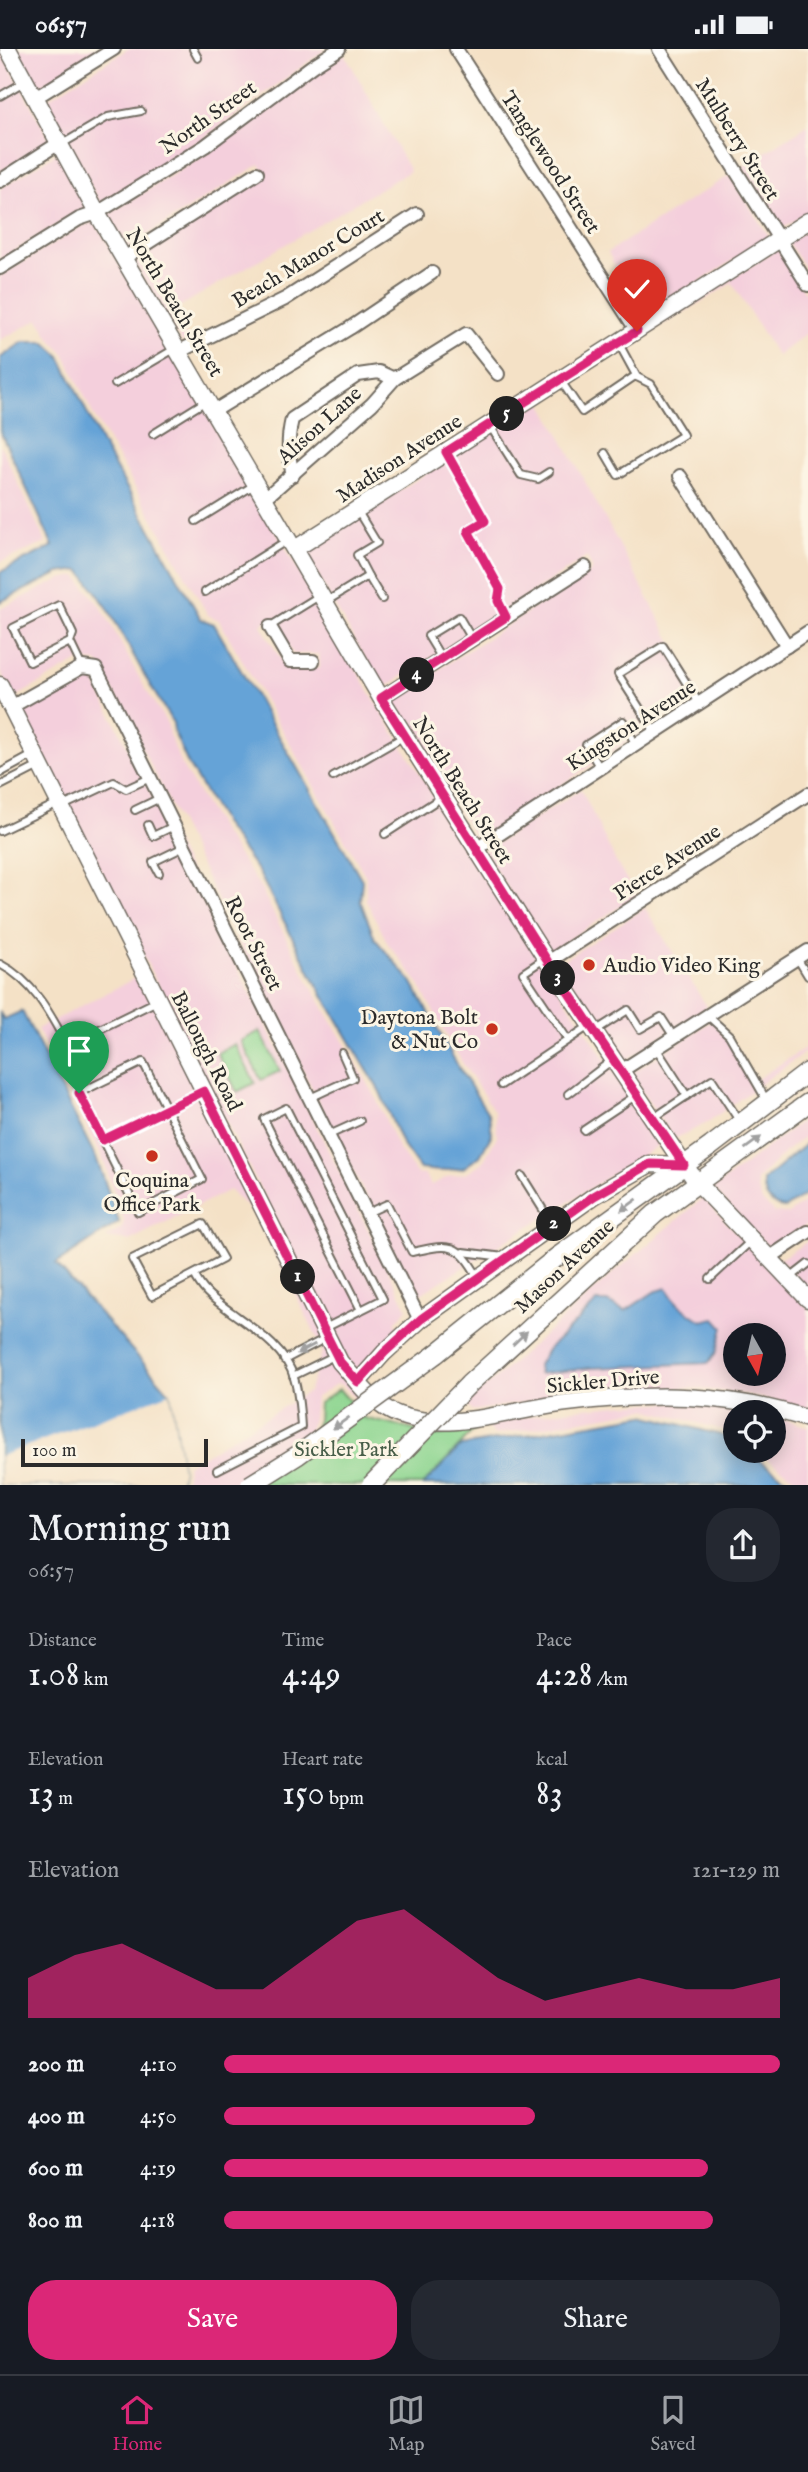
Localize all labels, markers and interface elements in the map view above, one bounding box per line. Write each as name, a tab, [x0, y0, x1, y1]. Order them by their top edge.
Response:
text: 06:57	[35, 8, 87, 41]
street label: Mulberry Street	[688, 73, 785, 206]
street label: North Street	[155, 75, 262, 161]
street label: Tanglewood Street	[494, 86, 606, 239]
street label: Beach Manor Court	[228, 203, 390, 315]
street label: North Beach Street	[119, 223, 229, 382]
pin	[607, 259, 667, 331]
icon: check	[618, 270, 656, 308]
street label: Alison Lane	[271, 381, 368, 472]
pin: 5	[490, 397, 524, 431]
text: 5	[503, 401, 510, 425]
street label: Madison Avenue	[332, 408, 468, 510]
pin: 4	[400, 657, 434, 693]
text: 4	[412, 662, 421, 686]
street label: Kingston Avenue	[562, 674, 702, 778]
street label: North Beach Street	[405, 712, 518, 870]
street label: Pierce Avenue	[609, 818, 727, 908]
street label: Root Street	[217, 892, 288, 995]
place label: Audio Video King	[602, 953, 761, 980]
marker: Audio Video King	[581, 957, 597, 973]
pin: 3	[540, 961, 576, 995]
text: 3	[554, 965, 561, 989]
street label: Ballough Road	[164, 987, 248, 1117]
place label: Daytona Bolt & Nut Co	[361, 1005, 478, 1056]
pin	[49, 1021, 109, 1093]
marker: Daytona Bolt & Nut Co	[484, 1021, 500, 1037]
icon: arrive	[60, 1032, 98, 1070]
one-way arrow	[744, 1136, 762, 1150]
marker: Coquina Office Park	[144, 1148, 160, 1164]
place label: Coquina Office Park	[103, 1168, 201, 1219]
one-way arrow	[620, 1198, 638, 1212]
pin: 2	[536, 1207, 572, 1241]
text: 2	[549, 1211, 558, 1235]
street label: Mason Avenue	[509, 1214, 621, 1320]
pin: 1	[280, 1259, 316, 1295]
text: 1	[294, 1264, 301, 1288]
north arrow	[723, 1323, 786, 1386]
map controls	[723, 1323, 786, 1463]
one-way arrow	[511, 1330, 529, 1346]
one-way arrow	[296, 1343, 316, 1355]
street label: Sickler Drive	[546, 1364, 661, 1401]
button: locate	[723, 1400, 786, 1463]
one-way arrow	[333, 1416, 351, 1431]
scale bar	[21, 1436, 208, 1468]
park label: Sickler Park	[294, 1437, 399, 1464]
text: 100 m	[32, 1439, 76, 1463]
text: Morning run	[28, 1506, 231, 1554]
button: share	[706, 1508, 780, 1582]
text: 06:57	[28, 1556, 74, 1585]
text: Distance	[28, 1629, 97, 1653]
text: Time	[282, 1629, 324, 1653]
text: Pace	[536, 1629, 572, 1653]
text: 1.08	[28, 1653, 79, 1698]
text: 4:49	[282, 1653, 341, 1698]
text: 4:28	[536, 1653, 593, 1698]
text: km	[79, 1668, 108, 1692]
text: /km	[593, 1668, 628, 1692]
text: Elevation	[28, 1748, 103, 1772]
text: Heart rate	[282, 1748, 363, 1772]
text: kcal	[536, 1748, 568, 1772]
text: 13	[28, 1772, 54, 1817]
text: 150	[282, 1772, 325, 1817]
text: 83	[536, 1772, 563, 1817]
text: m	[54, 1787, 73, 1811]
text: bpm	[325, 1787, 364, 1811]
text: Elevation	[28, 1856, 119, 1885]
text: 121–129 m	[692, 1856, 780, 1885]
text: 200 m	[28, 2050, 84, 2079]
text: 4:10	[140, 2050, 177, 2079]
text: 400 m	[28, 2102, 85, 2131]
text: 4:50	[140, 2102, 177, 2131]
text: 600 m	[28, 2154, 83, 2183]
text: 4:19	[140, 2154, 176, 2183]
text: 800 m	[28, 2206, 82, 2235]
text: 4:18	[140, 2206, 175, 2235]
button: Save	[28, 2280, 397, 2360]
button: Share	[411, 2280, 780, 2360]
tab: Home	[113, 2391, 162, 2457]
tab: Map	[387, 2391, 425, 2457]
tab: Saved	[650, 2391, 695, 2457]

